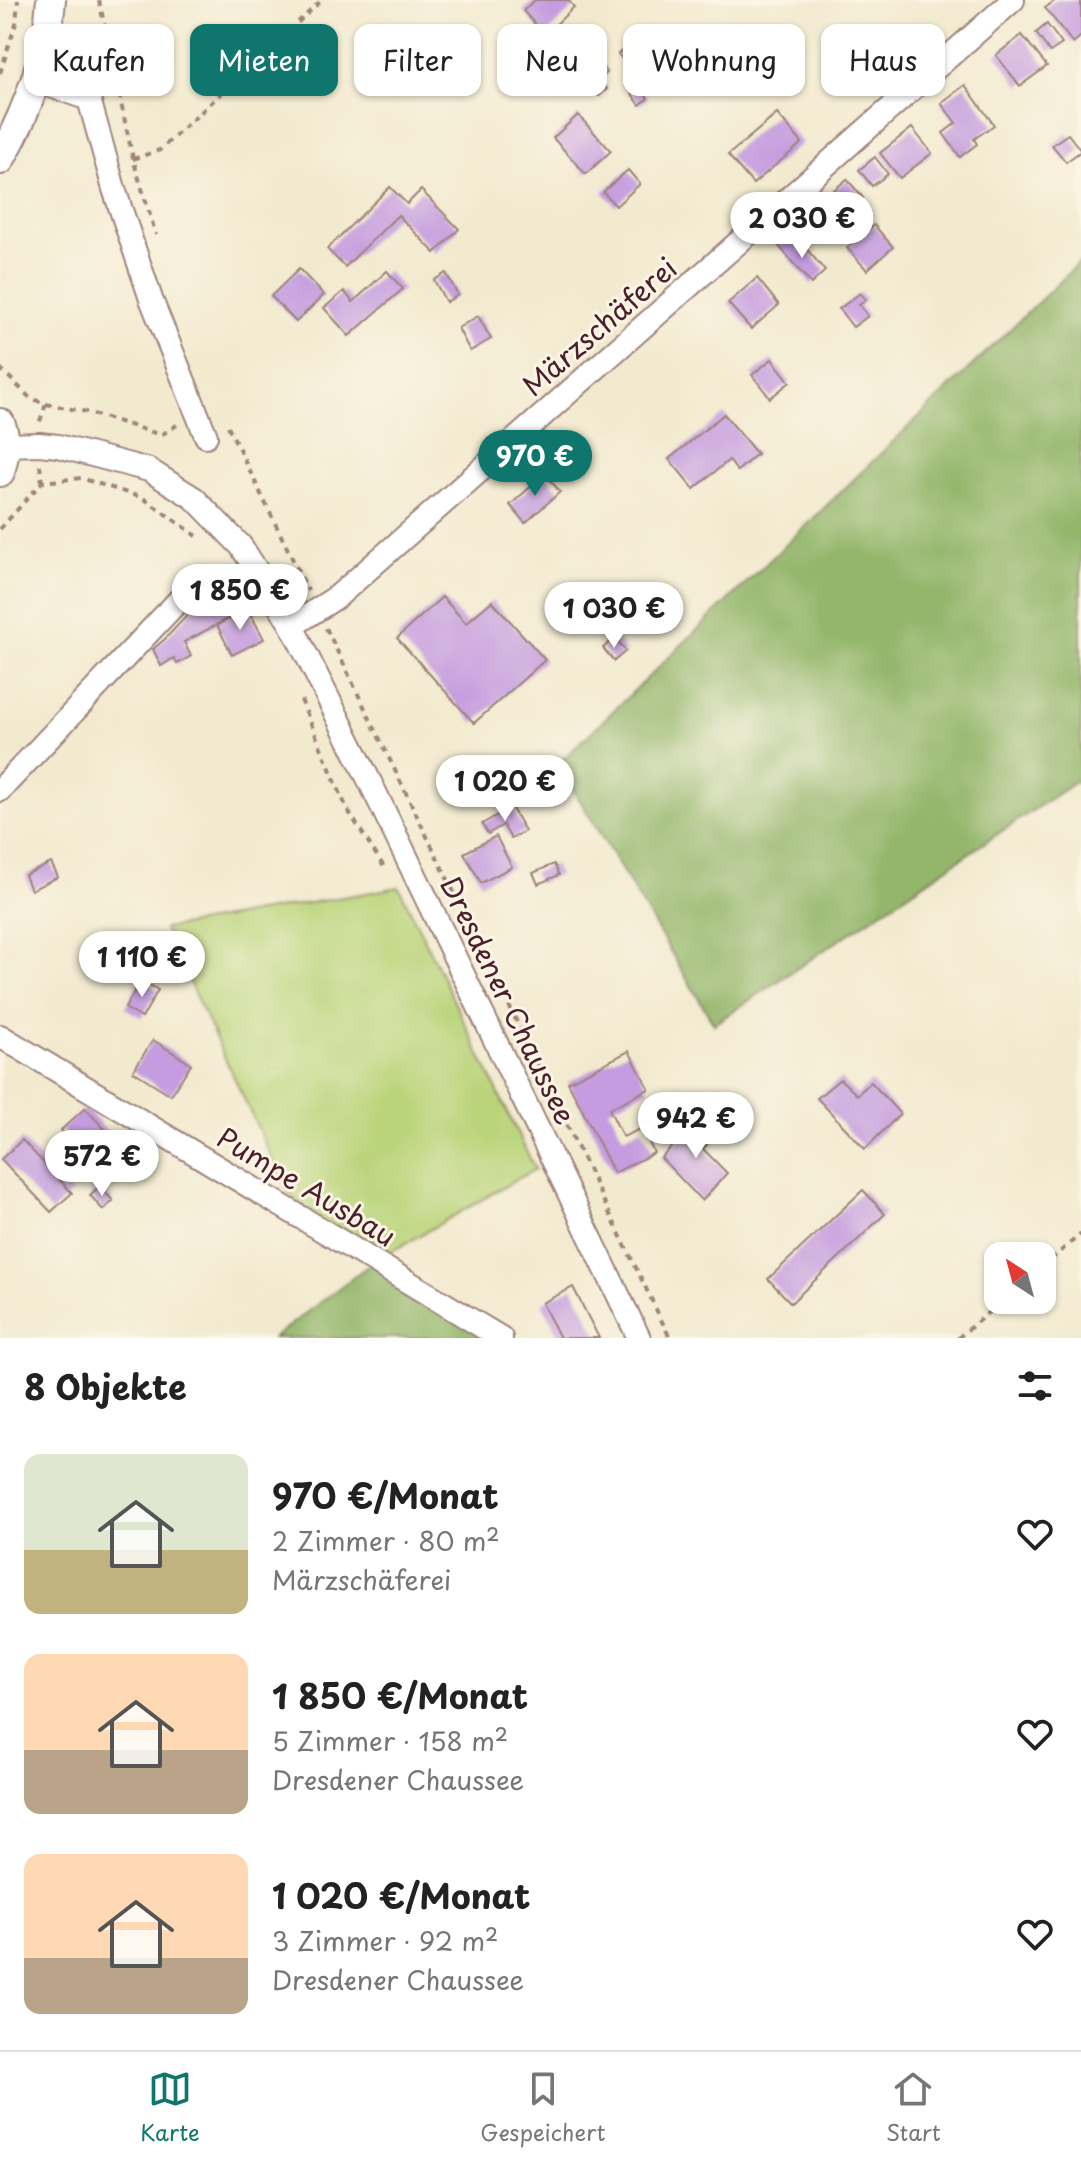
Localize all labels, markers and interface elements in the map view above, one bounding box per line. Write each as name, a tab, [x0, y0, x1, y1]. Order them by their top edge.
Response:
chip: Kaufen	[24, 24, 174, 96]
chip: Mieten	[190, 24, 338, 96]
chip: Filter	[354, 24, 481, 96]
chip: Neu	[497, 24, 607, 96]
chip: Wohnung	[623, 24, 805, 96]
chip: Haus	[821, 24, 945, 96]
pin: 2 030 €	[728, 192, 876, 260]
text: 2 030 €	[748, 198, 856, 237]
street label: Märzschäferei	[512, 246, 686, 406]
pin: 970 €	[479, 430, 591, 498]
text: 970 €	[496, 436, 574, 475]
pin: 1 850 €	[166, 564, 314, 632]
text: 1 850 €	[190, 570, 290, 609]
pin: 1 030 €	[540, 582, 688, 650]
text: 1 030 €	[562, 588, 666, 627]
pin: 1 020 €	[431, 755, 579, 823]
text: 1 020 €	[454, 761, 556, 800]
street label: Dresdener Chaussee	[430, 869, 588, 1131]
pin: 1 110 €	[68, 931, 216, 999]
text: 1 110 €	[97, 937, 187, 976]
pin: 942 €	[640, 1092, 752, 1160]
text: 942 €	[656, 1098, 736, 1137]
street label: Pumpe Ausbau	[209, 1115, 405, 1257]
pin: 572 €	[46, 1130, 158, 1198]
text: 572 €	[63, 1136, 141, 1175]
north arrow	[984, 1242, 1056, 1314]
map controls	[984, 1242, 1056, 1314]
text: 8 Objekte	[24, 1360, 187, 1412]
icon: filters	[1013, 1364, 1057, 1408]
text: 970 €/Monat	[272, 1469, 499, 1521]
icon: home	[88, 1486, 184, 1582]
icon: heart	[1013, 1512, 1057, 1556]
text: 2 Zimmer · 80 m²	[272, 1521, 500, 1560]
text: Märzschäferei	[272, 1560, 451, 1599]
text: 1 850 €/Monat	[272, 1669, 528, 1721]
icon: home	[88, 1686, 184, 1782]
icon: heart	[1013, 1712, 1057, 1756]
text: 5 Zimmer · 158 m²	[272, 1721, 508, 1760]
text: Dresdener Chaussee	[272, 1760, 524, 1799]
text: 1 020 €/Monat	[272, 1869, 530, 1921]
icon: home	[88, 1886, 184, 1982]
icon: heart	[1013, 1912, 1057, 1956]
text: 3 Zimmer · 92 m²	[272, 1921, 498, 1960]
text: Dresdener Chaussee	[272, 1960, 524, 1999]
tab: Karte	[140, 2067, 200, 2148]
tab: Gespeichert	[480, 2067, 605, 2148]
tab: Start	[886, 2067, 941, 2148]

